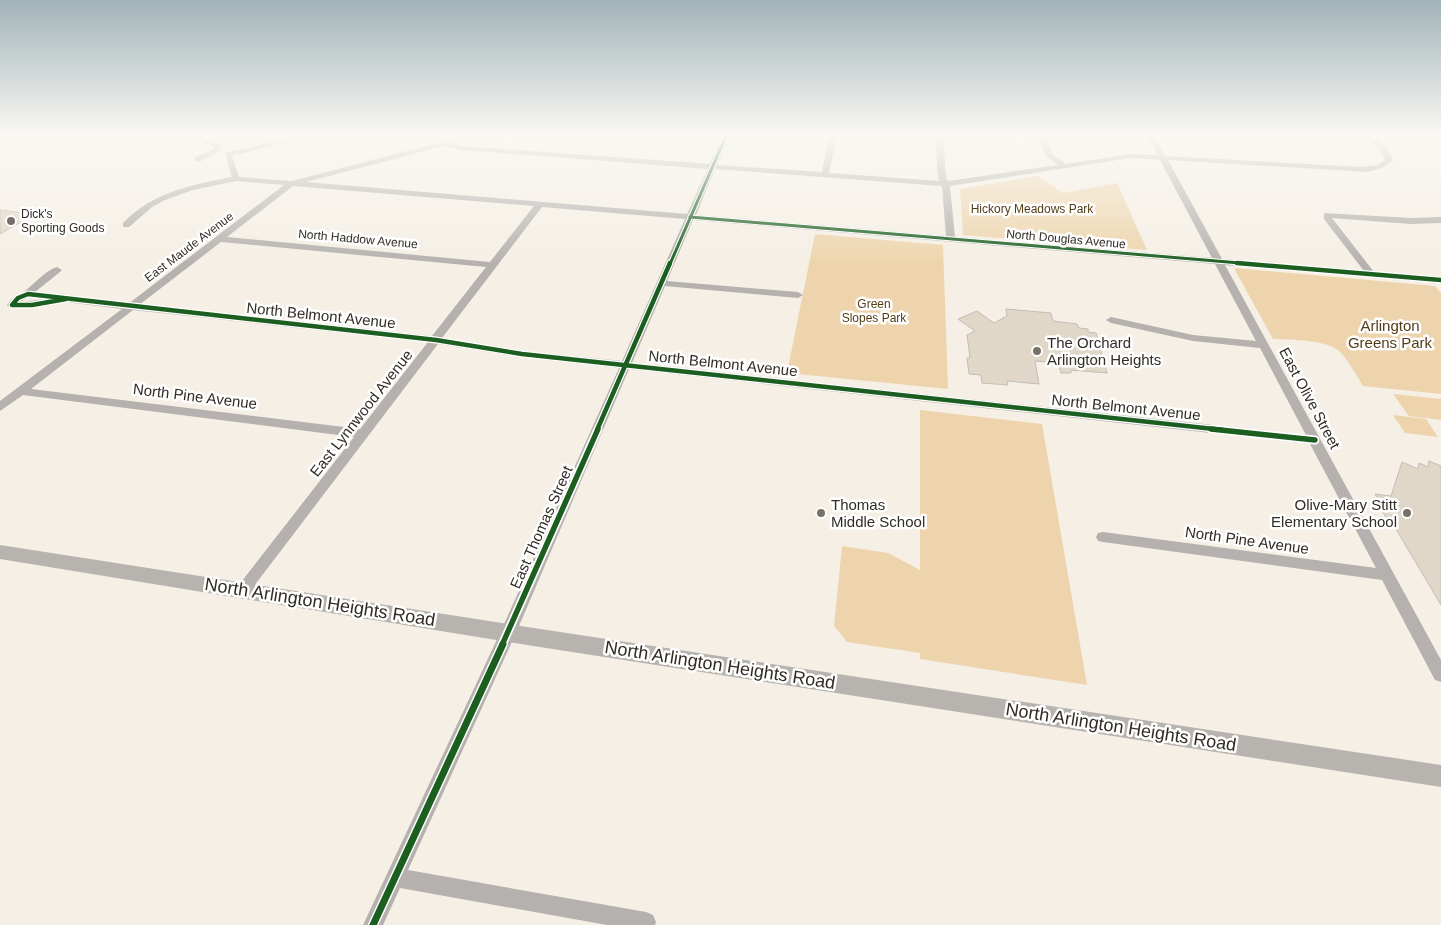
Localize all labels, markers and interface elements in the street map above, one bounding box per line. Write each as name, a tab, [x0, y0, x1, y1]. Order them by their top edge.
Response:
park label: Hickory Meadows Park	[971, 202, 1094, 216]
place label: Dick's Sporting Goods	[21, 207, 104, 235]
street label: East Maude Avenue	[142, 209, 236, 285]
marker: Dick's Sporting Goods	[5, 215, 17, 227]
street label: North Haddow Avenue	[298, 227, 419, 251]
street label: North Douglas Avenue	[1006, 227, 1127, 251]
park label: Green Slopes Park	[842, 297, 907, 325]
street label: North Belmont Avenue	[246, 299, 396, 331]
park label: Arlington Greens Park	[1348, 317, 1433, 351]
place label: The Orchard Arlington Heights	[1047, 334, 1161, 368]
street label: East Olive Street	[1276, 344, 1344, 452]
marker: The Orchard Arlington Heights	[1031, 345, 1043, 357]
street label: East Lynnwood Avenue	[306, 346, 416, 480]
street label: North Belmont Avenue	[648, 347, 798, 379]
street label: North Pine Avenue	[132, 380, 258, 412]
street label: North Belmont Avenue	[1051, 391, 1201, 423]
street label: East Thomas Street	[506, 462, 576, 591]
place label: Thomas Middle School	[831, 496, 925, 530]
place label: Olive-Mary Stitt Elementary School	[1271, 496, 1398, 530]
marker: Thomas Middle School	[815, 507, 827, 519]
marker: Olive-Mary Stitt Elementary School	[1401, 507, 1413, 519]
street label: North Pine Avenue	[1184, 523, 1310, 557]
street label: North Arlington Heights Road	[203, 574, 437, 630]
street label: North Arlington Heights Road	[603, 637, 837, 693]
street label: North Arlington Heights Road	[1004, 699, 1238, 755]

